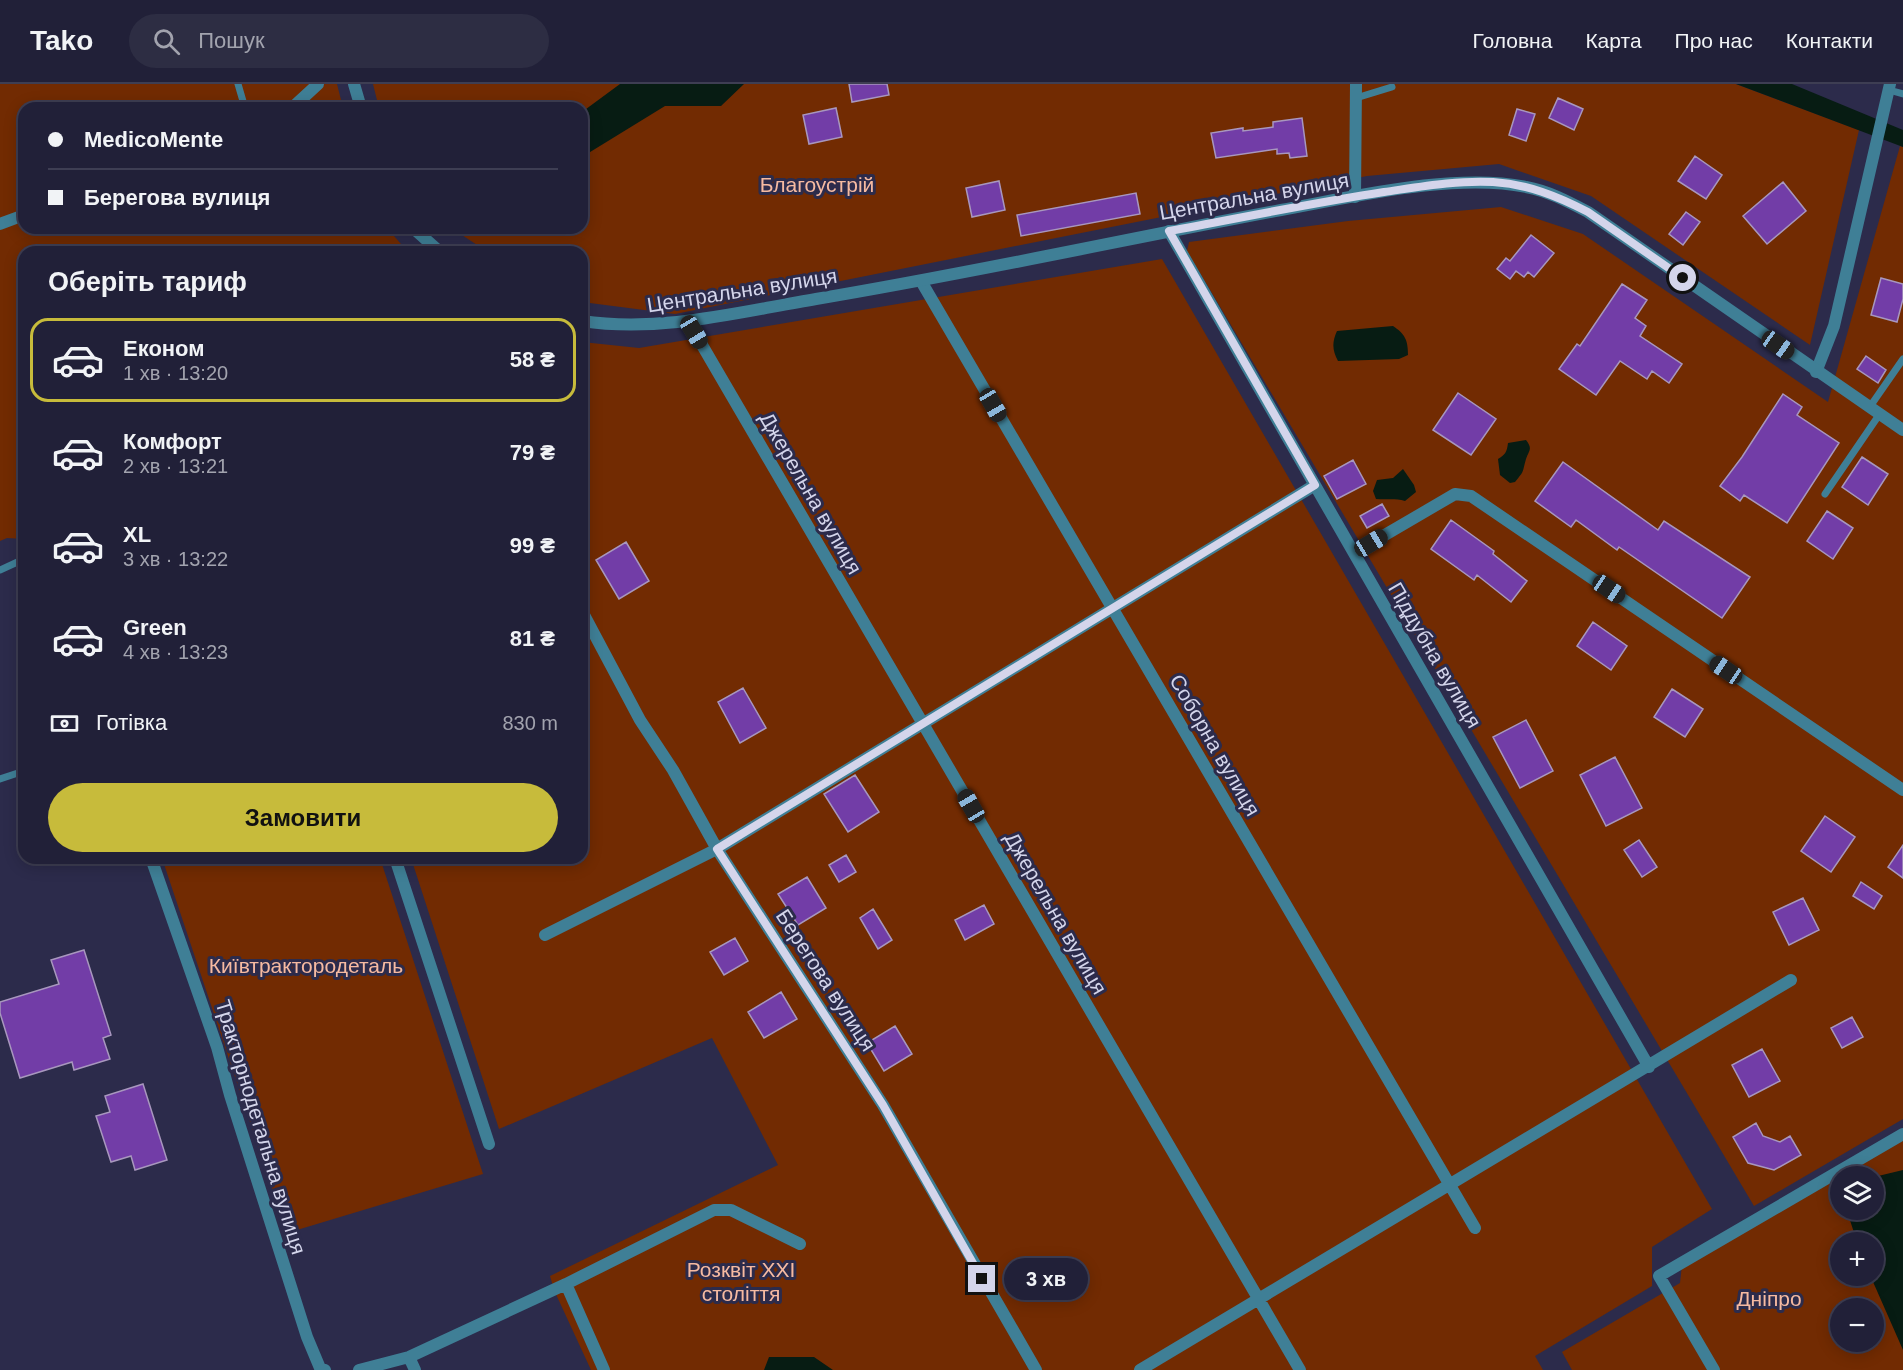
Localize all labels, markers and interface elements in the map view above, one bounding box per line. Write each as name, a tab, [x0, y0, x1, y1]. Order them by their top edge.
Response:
search box	[129, 14, 549, 68]
text: Tako	[30, 25, 93, 56]
icon: search	[150, 25, 183, 58]
text: Пошук	[198, 28, 265, 53]
text: Головна	[1473, 29, 1552, 52]
text: Карта	[1585, 29, 1642, 52]
text: Про нас	[1675, 29, 1753, 52]
text: Контакти	[1786, 29, 1873, 52]
text: MedicoMente	[84, 127, 223, 152]
street label: Центральна вулиця	[1157, 168, 1351, 224]
park label: Благоустрій	[760, 173, 874, 196]
text: Берегова вулиця	[84, 185, 270, 210]
street label: Центральна вулиця	[645, 264, 839, 316]
route start	[1669, 264, 1696, 291]
text: Оберіть тариф	[48, 267, 247, 297]
car	[677, 312, 711, 352]
car	[1758, 327, 1798, 363]
icon: car	[51, 333, 105, 387]
text: Економ	[123, 336, 205, 361]
text: 58 ₴	[510, 347, 555, 372]
text: 1 хв · 13:20	[123, 362, 228, 384]
car	[976, 385, 1010, 425]
street label: Джерельна вулиця	[755, 408, 867, 578]
icon: car	[51, 426, 105, 480]
text: Комфорт	[123, 429, 222, 454]
text: 79 ₴	[510, 440, 555, 465]
text: 2 хв · 13:21	[123, 455, 228, 477]
icon: car	[51, 519, 105, 573]
text: XL	[123, 522, 151, 547]
car	[1351, 526, 1391, 560]
text: 99 ₴	[510, 533, 555, 558]
text: 3 хв · 13:22	[123, 548, 228, 570]
car	[1589, 571, 1629, 607]
street label: Піддубна вулиця	[1384, 578, 1486, 732]
icon: car	[51, 612, 105, 666]
text: Green	[123, 615, 187, 640]
text: 81 ₴	[510, 626, 555, 651]
text: 4 хв · 13:23	[123, 641, 228, 663]
car	[1706, 652, 1746, 688]
street label: Соборна вулиця	[1165, 670, 1265, 820]
icon: cash	[48, 707, 81, 740]
text: Готівка	[96, 710, 167, 735]
text: 830 m	[502, 712, 558, 734]
button: Замовити	[48, 783, 558, 852]
car	[954, 786, 988, 826]
street label: Джерельна вулиця	[1000, 828, 1112, 998]
street label: Берегова вулиця	[772, 905, 880, 1055]
park label: Київтрактородеталь	[209, 954, 403, 977]
street label: Тракторнодетальна вулиця	[211, 997, 311, 1257]
map controls	[1830, 1166, 1884, 1352]
button: layers	[1830, 1166, 1884, 1220]
button: +	[1830, 1232, 1884, 1286]
park label: Розквіт XXI століття	[687, 1258, 795, 1305]
callout: 3 хв	[1003, 1258, 1087, 1300]
route end	[968, 1265, 995, 1292]
text: 3 хв	[1026, 1268, 1066, 1290]
park label: Дніпро	[1736, 1287, 1802, 1310]
button: −	[1830, 1298, 1884, 1352]

